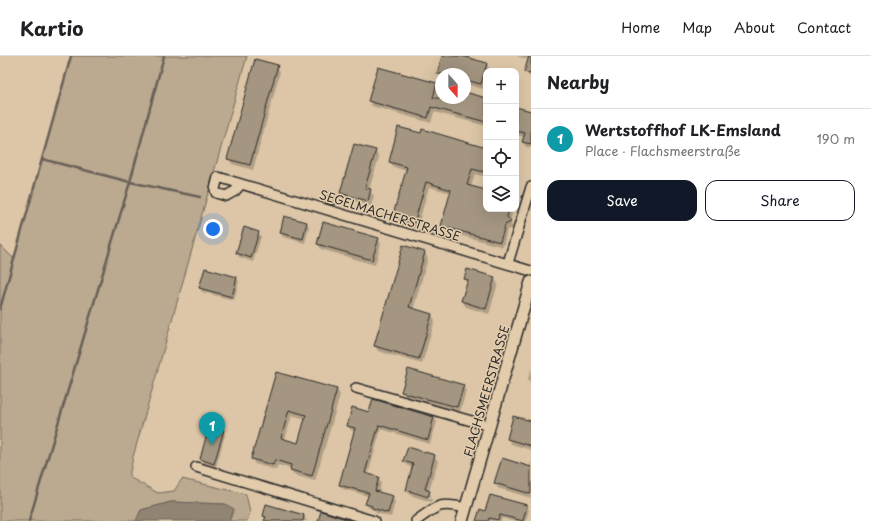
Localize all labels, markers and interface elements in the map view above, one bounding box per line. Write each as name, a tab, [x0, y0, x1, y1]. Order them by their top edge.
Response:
text: Kartio	[20, 14, 83, 42]
text: Home	[621, 17, 660, 38]
text: Map	[682, 17, 712, 38]
text: About	[734, 17, 775, 38]
text: Contact	[797, 17, 851, 38]
north arrow	[435, 68, 471, 104]
map controls	[483, 68, 519, 212]
button: +	[483, 68, 519, 104]
text: Nearby	[547, 69, 609, 95]
button: −	[483, 104, 519, 140]
text: Wertstoffhof LK-Emsland	[585, 118, 781, 141]
text: 1	[557, 129, 563, 148]
text: 190 m	[816, 129, 855, 148]
button: locate	[483, 140, 519, 176]
text: Place · Flachsmeerstraße	[585, 141, 741, 160]
button: layers	[483, 176, 519, 212]
button: Save	[547, 180, 697, 221]
button: Share	[705, 180, 855, 221]
street label: SEGELMACHERSTRASSE	[317, 185, 463, 245]
your location	[203, 219, 223, 239]
street label: FLACHSMEERSTRASSE	[459, 323, 513, 459]
pin: 1	[199, 412, 225, 445]

